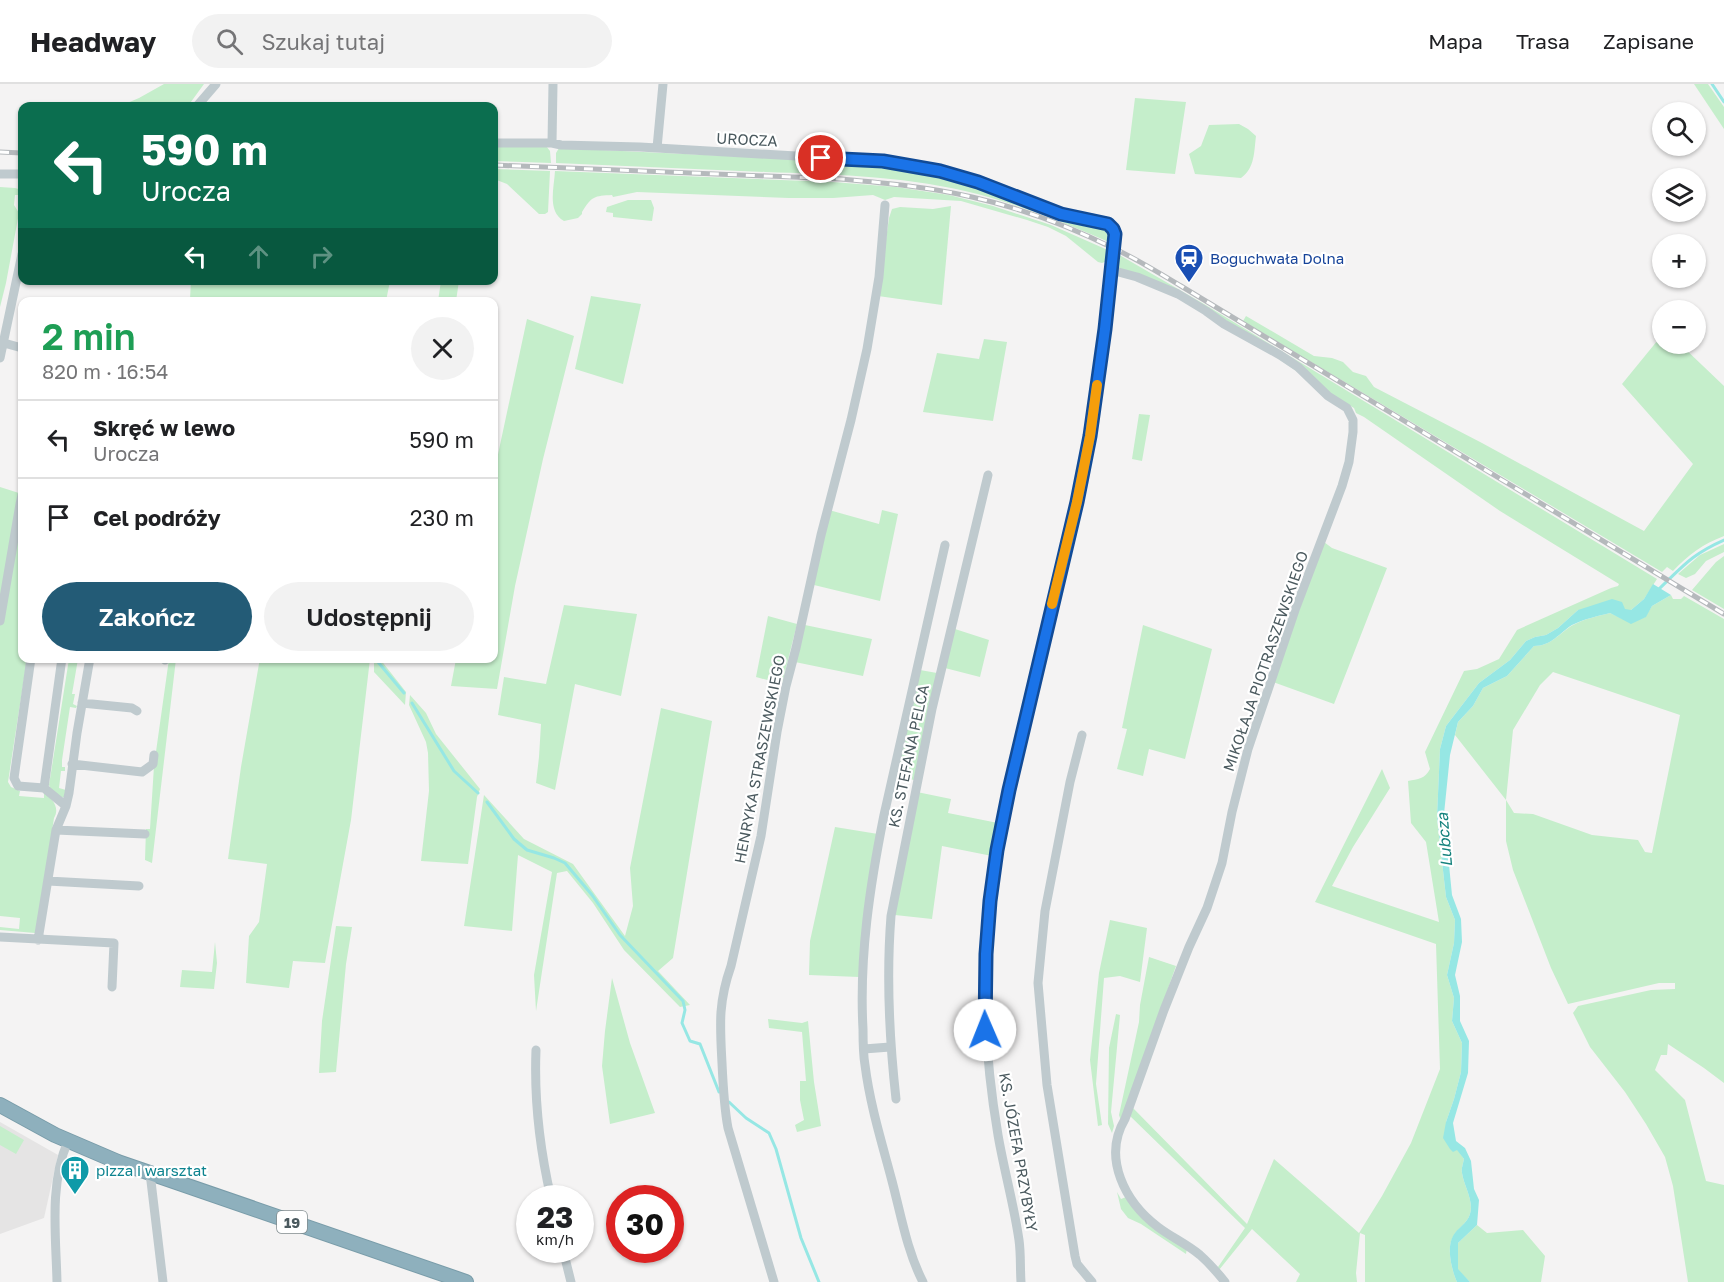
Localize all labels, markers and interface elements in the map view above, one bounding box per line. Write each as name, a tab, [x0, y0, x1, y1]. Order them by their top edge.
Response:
search box	[192, 14, 612, 68]
text: Headway	[30, 25, 156, 58]
icon: search	[213, 25, 246, 58]
text: Szukaj tutaj	[261, 28, 385, 55]
text: Mapa	[1428, 28, 1483, 54]
text: Trasa	[1516, 28, 1570, 54]
text: Zapisane	[1603, 28, 1694, 54]
map controls	[1652, 102, 1706, 354]
button: search	[1652, 102, 1706, 156]
text: 590 m	[141, 124, 268, 174]
icon: left	[42, 126, 120, 204]
street label: UROCZA	[716, 128, 778, 150]
pin	[795, 132, 846, 183]
icon: arrive	[804, 141, 837, 174]
button: layers	[1652, 168, 1706, 222]
text: Urocza	[141, 175, 231, 207]
button: +	[1652, 234, 1706, 288]
icon: left	[179, 240, 212, 273]
icon: ahead	[242, 240, 275, 273]
icon: right	[305, 240, 338, 273]
station icon: Boguchwała Dolna	[1173, 242, 1205, 284]
place label: Boguchwała Dolna	[1210, 249, 1344, 267]
button: −	[1652, 300, 1706, 354]
text: 2 min	[42, 315, 136, 358]
button: close	[411, 317, 474, 380]
text: 820 m · 16:54	[42, 359, 169, 383]
text: Skręć w lewo	[93, 414, 235, 441]
icon: left	[42, 423, 75, 456]
text: 590 m	[409, 426, 474, 453]
text: Urocza	[93, 441, 160, 465]
icon: arrive	[42, 501, 75, 534]
text: Cel podróży	[93, 504, 221, 531]
text: 230 m	[410, 504, 474, 531]
street label: MIKOŁAJA PIOTRASZEWSKIEGO	[1219, 548, 1311, 774]
button: Zakończ	[42, 582, 252, 651]
button: Udostępnij	[264, 582, 474, 651]
street label: HENRYKA STRASZEWSKIEGO	[730, 653, 788, 865]
street label: KS. STEFANA PELCA	[884, 683, 932, 829]
water label: Lubcza	[1432, 811, 1456, 868]
position arrow	[953, 998, 1017, 1062]
street label: KS. JÓZEFA PRZYBYŁY	[996, 1071, 1042, 1233]
building icon: pizza i warsztat	[59, 1154, 91, 1196]
place label: pizza i warsztat	[96, 1161, 207, 1179]
speed limit sign: 30	[606, 1185, 684, 1263]
text: 23	[537, 1199, 573, 1235]
road number: 19	[277, 1211, 307, 1233]
text: km/h	[536, 1230, 574, 1248]

